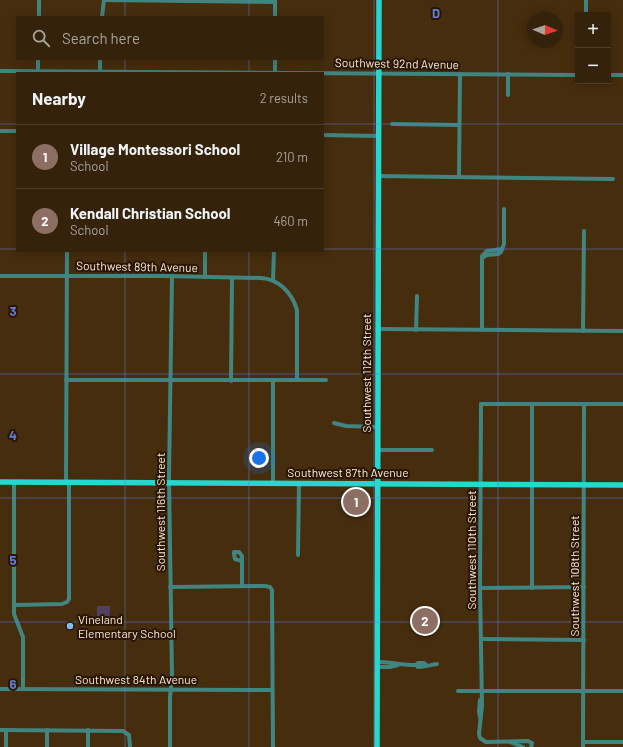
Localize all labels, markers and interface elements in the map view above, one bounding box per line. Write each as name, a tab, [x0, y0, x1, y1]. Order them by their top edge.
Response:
text: D	[432, 5, 440, 21]
north arrow	[527, 12, 563, 48]
map controls	[575, 12, 611, 84]
button: +	[575, 12, 611, 48]
search box	[16, 16, 324, 60]
icon: search	[30, 27, 52, 49]
text: Search here	[62, 29, 140, 47]
button: −	[575, 48, 611, 84]
street label: Southwest 92nd Avenue	[335, 55, 459, 71]
text: Nearby	[32, 88, 86, 108]
text: 2 results	[260, 90, 308, 106]
text: Village Montessori School	[70, 140, 240, 158]
text: 1	[43, 149, 47, 165]
text: 210 m	[276, 149, 308, 165]
text: School	[70, 158, 108, 174]
text: Kendall Christian School	[70, 204, 231, 222]
text: 2	[41, 213, 49, 229]
text: 460 m	[273, 213, 308, 229]
text: School	[70, 222, 108, 238]
street label: Southwest 89th Avenue	[76, 258, 198, 274]
text: 3	[9, 303, 17, 319]
street label: Southwest 112th Street	[359, 314, 373, 432]
text: 4	[9, 427, 17, 443]
your location	[249, 448, 269, 468]
street label: Southwest 116th Street	[153, 453, 167, 571]
street label: Southwest 87th Avenue	[287, 465, 409, 479]
pin: 1	[343, 487, 369, 517]
street label: Southwest 110th Street	[464, 490, 478, 610]
street label: Southwest 108th Street	[567, 515, 581, 637]
text: 5	[9, 552, 17, 568]
pin: 2	[412, 606, 438, 636]
place label: Vineland Elementary School	[78, 612, 176, 640]
marker: Vineland Elementary School	[65, 621, 75, 631]
street label: Southwest 84th Avenue	[75, 672, 197, 686]
text: 6	[10, 676, 17, 692]

